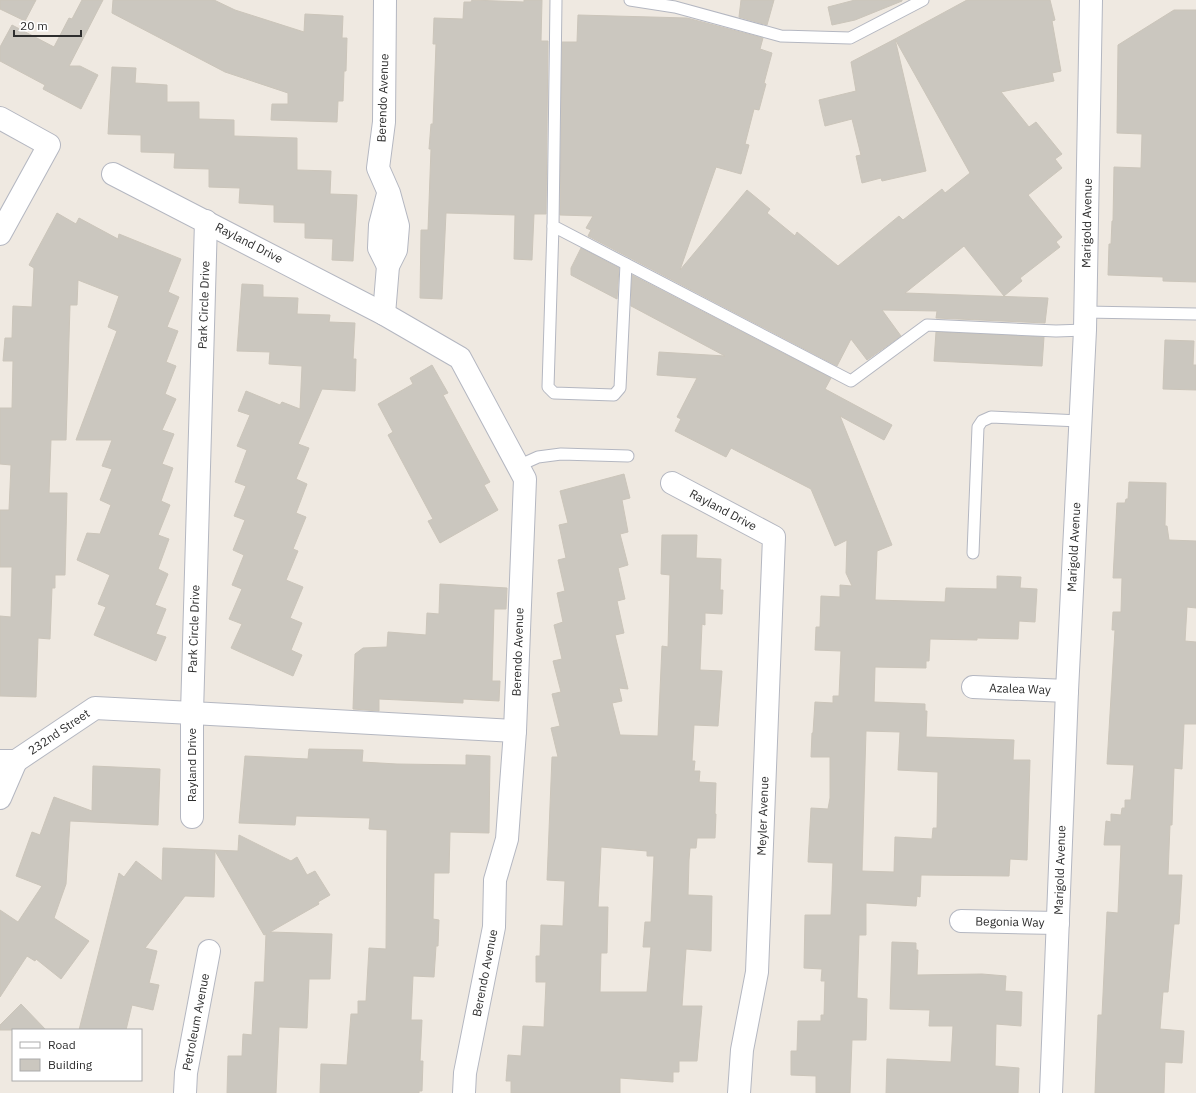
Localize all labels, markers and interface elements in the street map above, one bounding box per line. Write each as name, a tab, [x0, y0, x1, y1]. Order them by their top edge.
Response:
scale bar	[14, 12, 81, 38]
text: 20 m	[20, 18, 48, 33]
street label: Berendo Avenue	[373, 53, 392, 143]
street label: Marigold Avenue	[1078, 178, 1095, 268]
street label: Rayland Drive	[213, 219, 286, 266]
street label: Park Circle Drive	[194, 260, 213, 349]
street label: Rayland Drive	[687, 486, 760, 534]
street label: Marigold Avenue	[1064, 501, 1083, 592]
street label: Park Circle Drive	[184, 584, 203, 673]
street label: Berendo Avenue	[508, 607, 527, 697]
street label: Azalea Way	[989, 680, 1051, 697]
street label: 232nd Street	[25, 705, 92, 758]
street label: Rayland Drive	[184, 728, 199, 802]
street label: Meyler Avenue	[754, 776, 771, 856]
street label: Marigold Avenue	[1050, 825, 1069, 915]
street label: Begonia Way	[975, 913, 1045, 930]
street label: Berendo Avenue	[469, 928, 500, 1018]
street label: Petroleum Avenue	[179, 972, 212, 1072]
legend	[12, 1029, 142, 1081]
text: Road	[48, 1037, 76, 1052]
text: Building	[48, 1057, 93, 1072]

